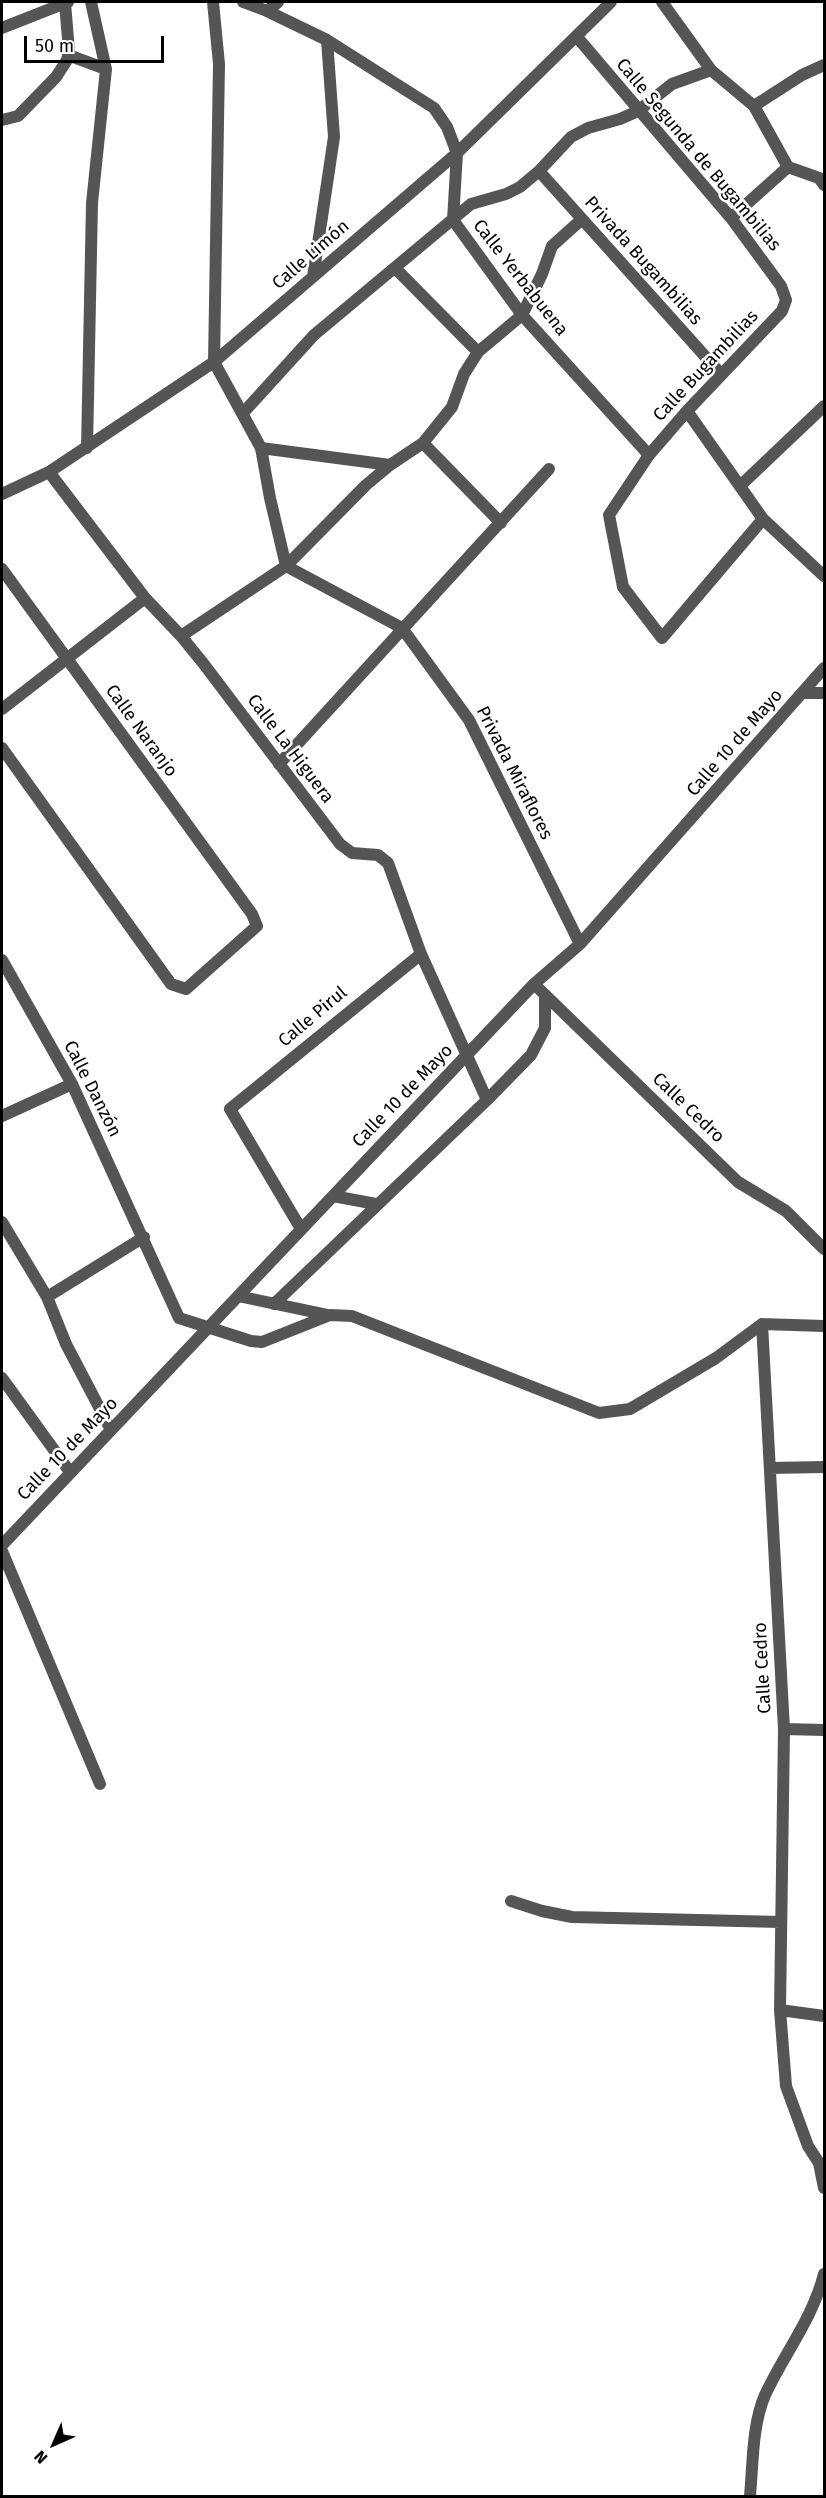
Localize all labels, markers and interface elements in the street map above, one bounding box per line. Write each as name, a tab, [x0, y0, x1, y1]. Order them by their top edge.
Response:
scale bar	[27, 24, 166, 62]
text: 50 m	[35, 35, 74, 57]
street label: Calle Segunda de Bugambilias	[611, 54, 785, 256]
street label: Privada Bugambilias	[580, 192, 706, 330]
street label: Calle Yerbabuena	[468, 215, 572, 341]
street label: Calle Limón	[268, 216, 354, 294]
street label: Calle Bugambilias	[649, 306, 763, 426]
street label: Calle Naranjo	[100, 681, 182, 781]
street label: Calle 10 de Mayo	[682, 685, 788, 801]
street label: Calle La Higuera	[242, 690, 338, 808]
street label: Privada Miraflores	[471, 703, 557, 843]
street label: Calle Pirul	[274, 982, 352, 1052]
street label: Calle Danzón	[59, 1037, 125, 1141]
street label: Calle 10 de Mayo	[348, 1040, 458, 1152]
street label: Calle Cedro	[647, 1068, 729, 1148]
street label: Calle 10 de Mayo	[13, 1393, 123, 1505]
street label: Calle Cedro	[750, 1622, 776, 1714]
north arrow	[24, 2414, 84, 2474]
text: N	[30, 2447, 51, 2468]

